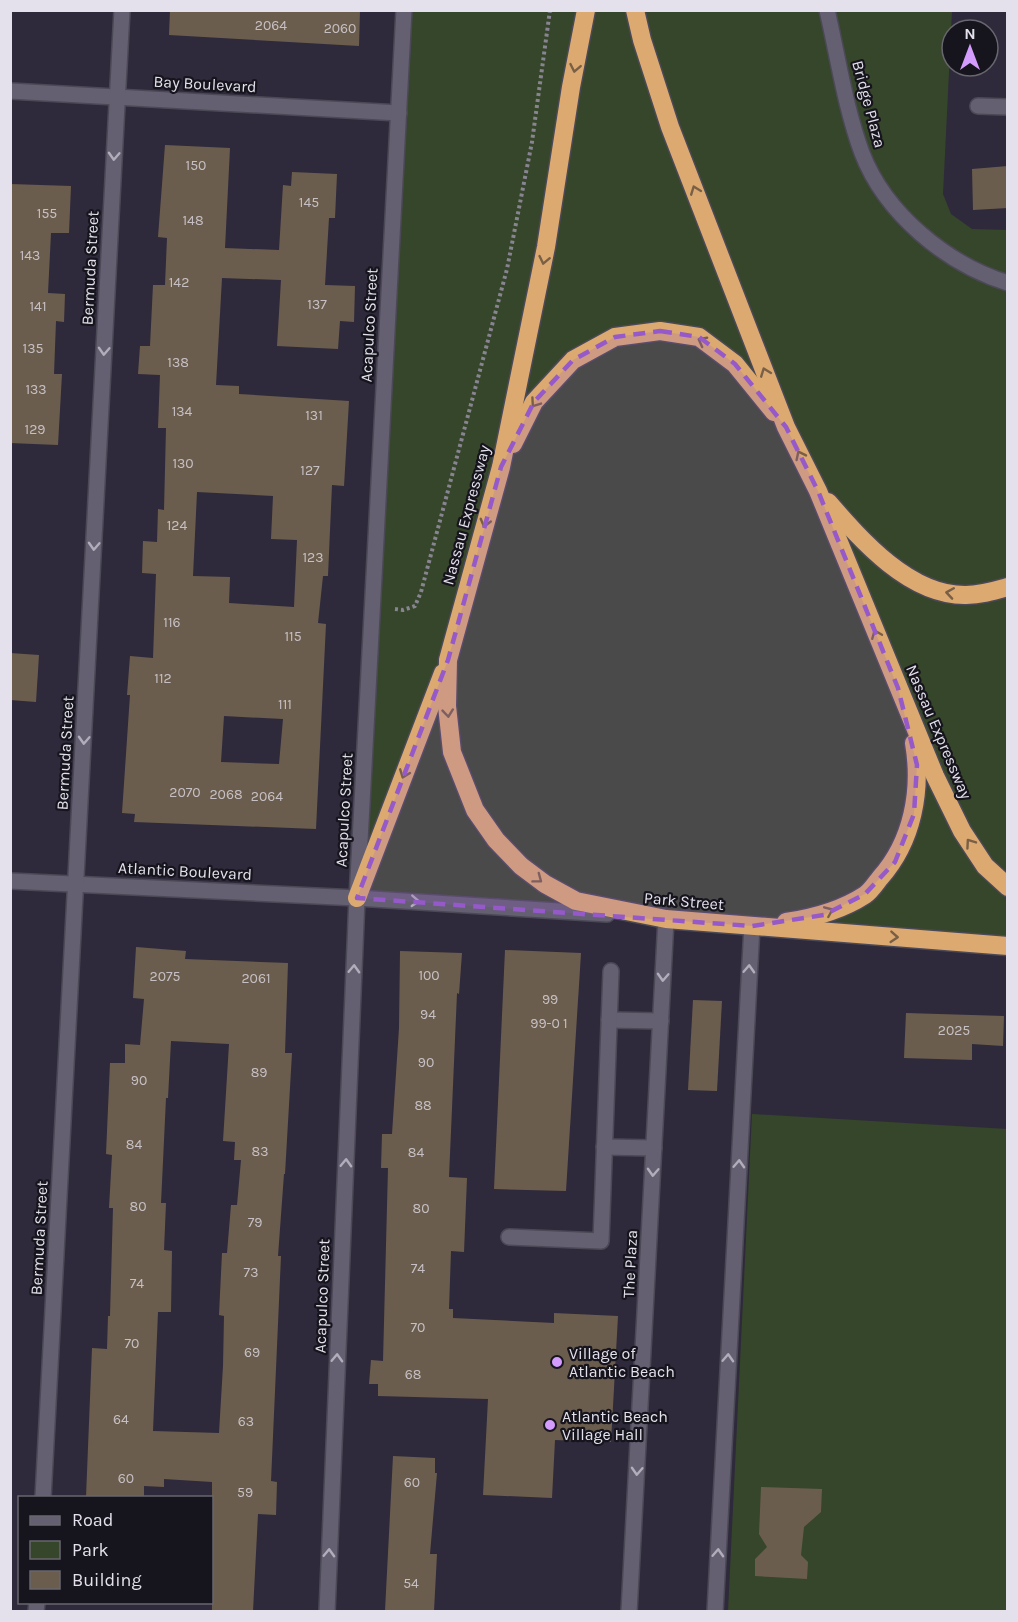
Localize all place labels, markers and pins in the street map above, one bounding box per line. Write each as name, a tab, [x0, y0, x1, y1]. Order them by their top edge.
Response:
place label: Village of Atlantic Beach	[569, 1344, 675, 1381]
marker: Village of Atlantic Beach	[550, 1355, 564, 1369]
place label: Atlantic Beach Village Hall	[562, 1407, 668, 1444]
marker: Atlantic Beach Village Hall	[543, 1418, 557, 1432]

